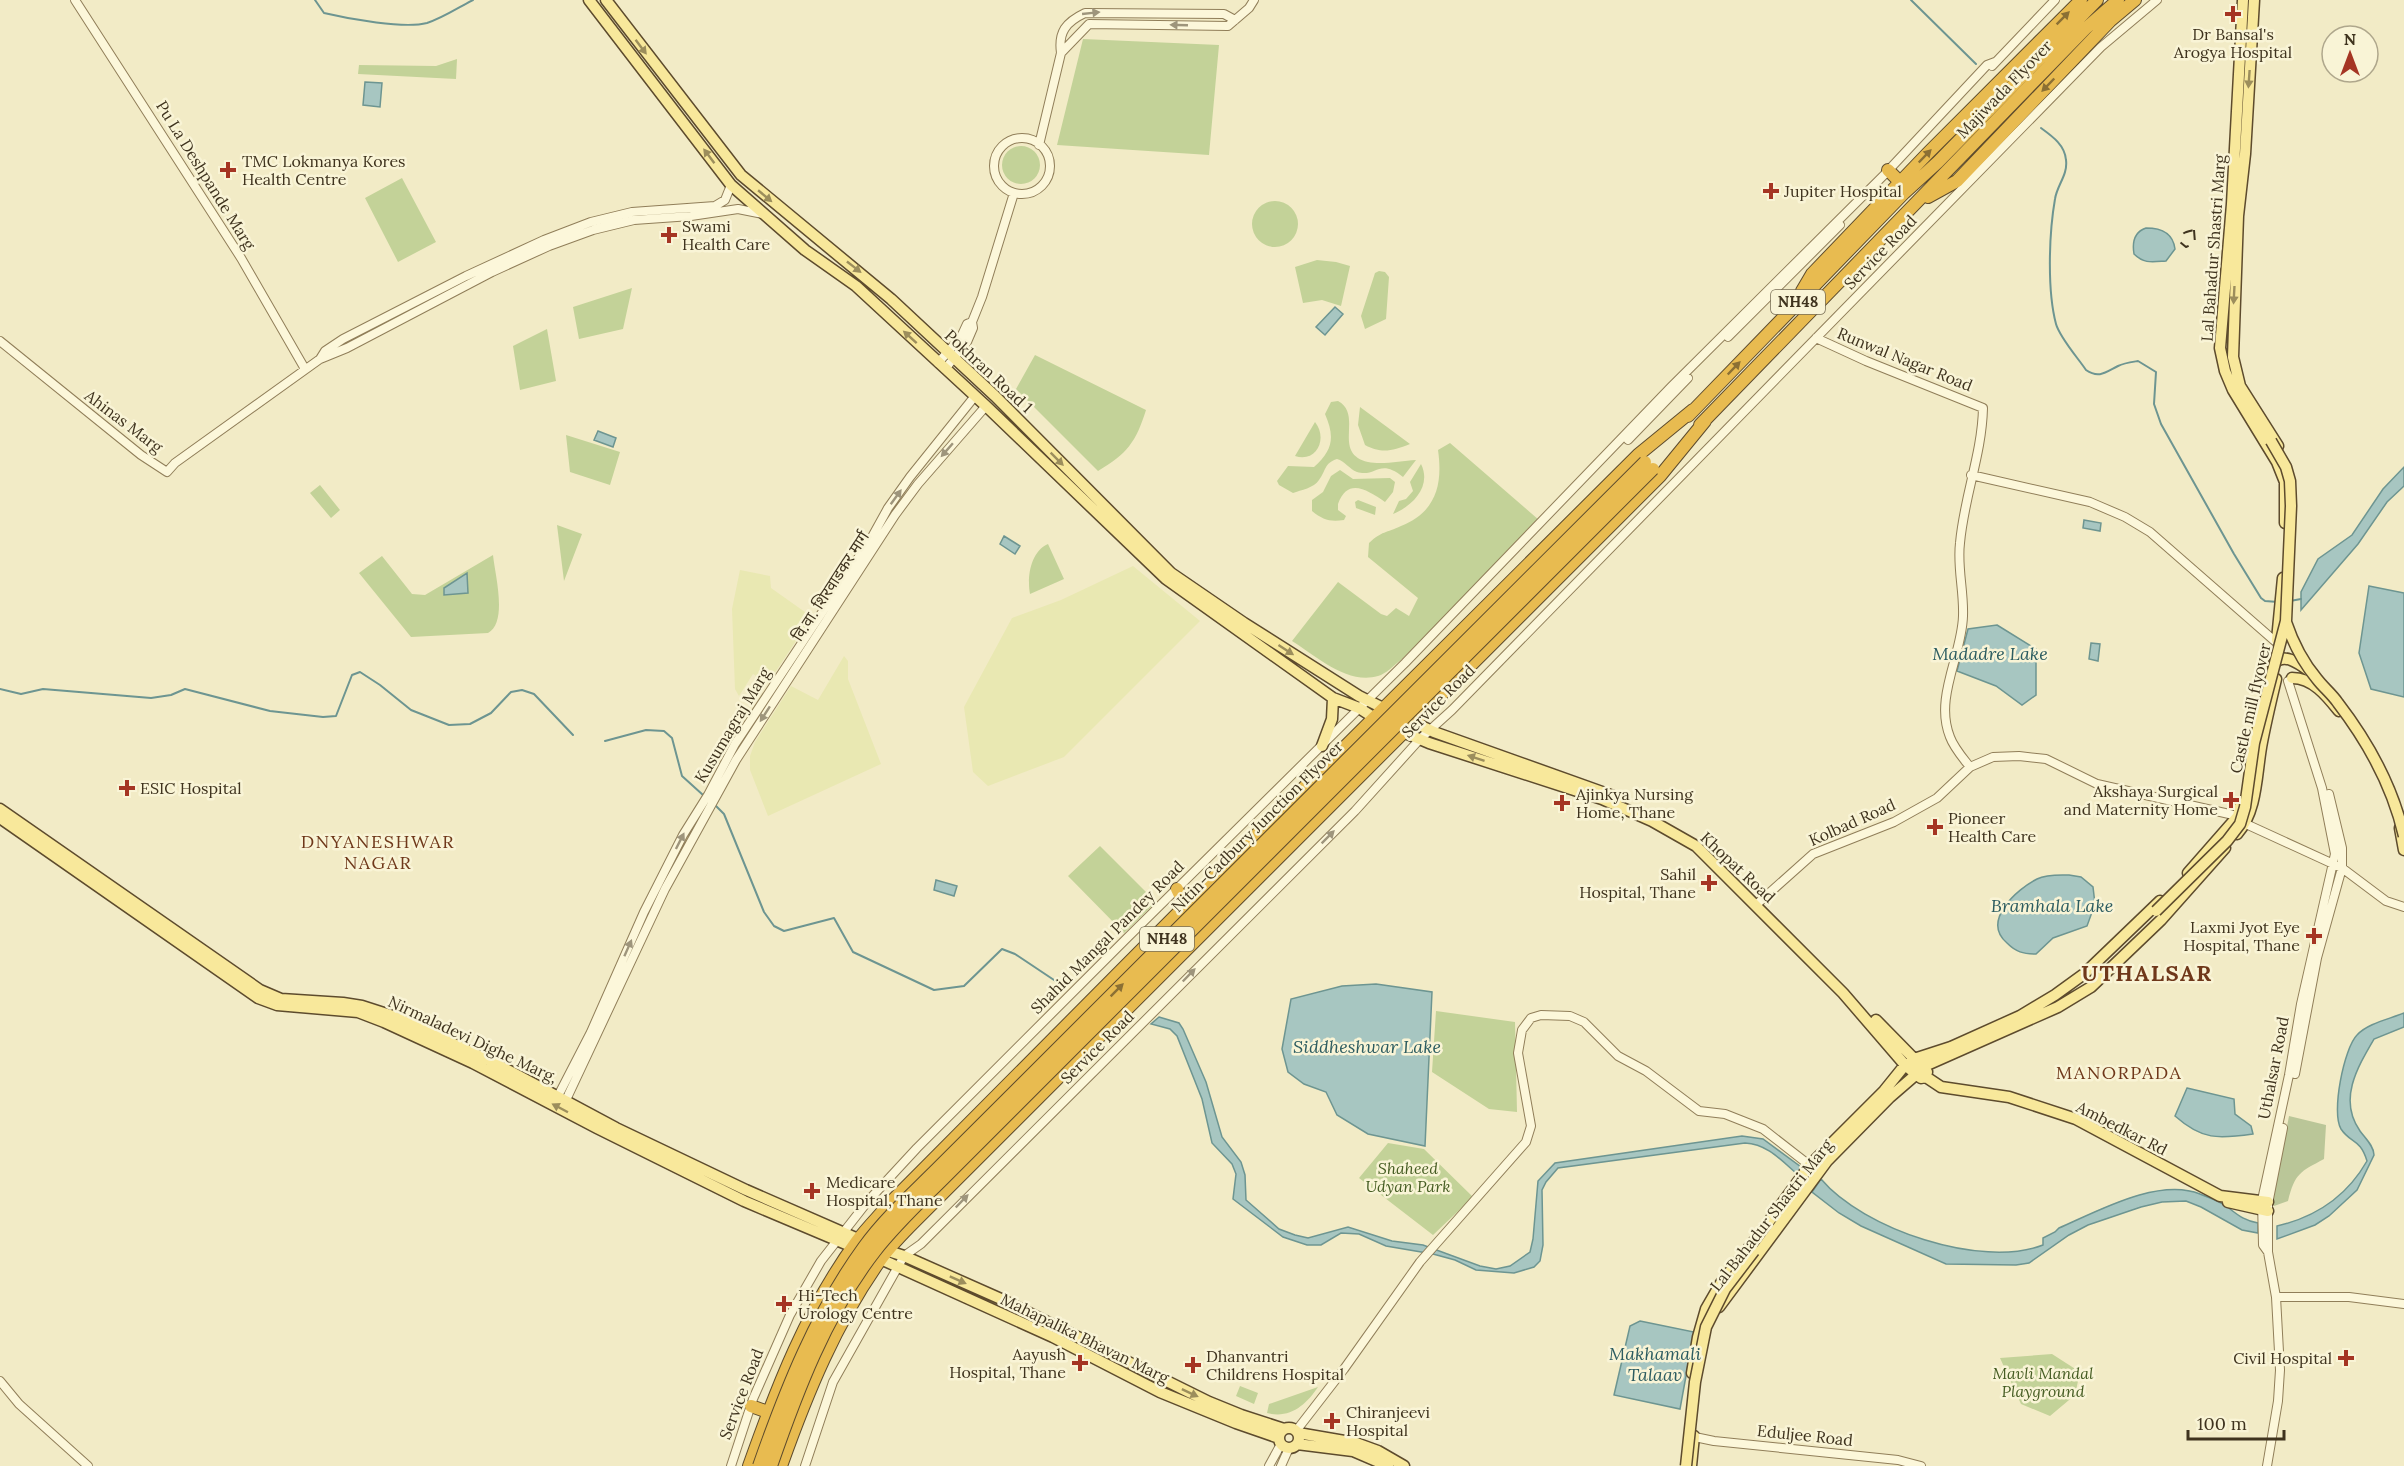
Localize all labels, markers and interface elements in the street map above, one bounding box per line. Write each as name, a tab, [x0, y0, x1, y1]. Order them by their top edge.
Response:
marker: Dr Bansal's Arogya Hospital	[2224, 5, 2242, 23]
one-way arrow	[1082, 9, 1101, 18]
one-way arrow	[2056, 12, 2070, 26]
one-way arrow	[1169, 20, 1188, 29]
place label: Dr Bansal's Arogya Hospital	[2173, 24, 2292, 62]
north arrow	[2320, 24, 2380, 84]
text: N	[2344, 29, 2356, 49]
street label: Majiwada Flyover	[1952, 36, 2056, 142]
one-way arrow	[635, 38, 647, 54]
one-way arrow	[2245, 70, 2254, 89]
one-way arrow	[2042, 78, 2056, 92]
street label: Pu La Deshpande Marg	[152, 97, 261, 254]
one-way arrow	[1918, 148, 1932, 163]
one-way arrow	[704, 149, 716, 164]
place label: TMC Lokmanya Kores Health Centre	[242, 151, 405, 189]
street label: Lal Bahadur Shastri Marg	[2196, 153, 2230, 342]
marker: TMC Lokmanya Kores Health Centre	[219, 161, 237, 179]
place label: Jupiter Hospital	[1783, 181, 1902, 201]
marker: Jupiter Hospital	[1762, 182, 1780, 200]
one-way arrow	[757, 190, 773, 203]
street label: Service Road	[1840, 210, 1921, 293]
place label: Swami Health Care	[682, 216, 771, 254]
marker: Swami Health Care	[660, 226, 678, 244]
one-way arrow	[847, 261, 862, 273]
one-way arrow	[2230, 285, 2239, 304]
road number: NH48	[1771, 290, 1825, 314]
street label: Runwal Nagar Road	[1834, 323, 1976, 395]
street label: Pokhran Road 1	[941, 325, 1037, 417]
one-way arrow	[903, 331, 918, 344]
one-way arrow	[1726, 362, 1740, 376]
street label: Ahinas Marg	[80, 385, 168, 457]
one-way arrow	[941, 442, 954, 457]
one-way arrow	[1050, 451, 1064, 465]
one-way arrow	[890, 489, 902, 505]
street label: वि.वा. शिरवाडकर मार्ग	[787, 526, 874, 645]
street label: Castle mill flyover	[2225, 641, 2275, 775]
water label: Madadre Lake	[1932, 642, 2048, 665]
one-way arrow	[1278, 644, 1294, 656]
street label: Service Road	[1397, 660, 1479, 742]
street label: Kusumagraj Marg	[690, 663, 775, 786]
one-way arrow	[760, 706, 771, 722]
street label: Nitin-Cadbury Junction Flyover	[1167, 736, 1347, 916]
one-way arrow	[1467, 753, 1485, 762]
place label: ESIC Hospital	[140, 778, 242, 798]
marker: ESIC Hospital	[118, 779, 136, 797]
place label: Akshaya Surgical and Maternity Home	[2064, 781, 2218, 819]
place label: Ajinkya Nursing Home, Thane	[1575, 784, 1694, 822]
marker: Akshaya Surgical and Maternity Home	[2222, 791, 2240, 809]
marker: Ajinkya Nursing Home, Thane	[1553, 794, 1571, 812]
street label: Kolbad Road	[1806, 794, 1899, 850]
place label: Pioneer Health Care	[1948, 808, 2037, 846]
marker: Pioneer Health Care	[1926, 818, 1944, 836]
street label: Khopat Road	[1696, 827, 1780, 907]
district label: DNYANESHWAR NAGAR	[301, 830, 455, 874]
one-way arrow	[1320, 831, 1334, 845]
one-way arrow	[675, 832, 685, 849]
street label: Shahid Mangal Pandey Road	[1026, 856, 1188, 1018]
place label: Sahil Hospital, Thane	[1579, 864, 1696, 902]
marker: Sahil Hospital, Thane	[1700, 874, 1718, 892]
water label: Bramhala Lake	[1991, 894, 2113, 917]
place label: Laxmi Jyot Eye Hospital, Thane	[2183, 917, 2300, 955]
road number: NH48	[1140, 927, 1194, 951]
marker: Laxmi Jyot Eye Hospital, Thane	[2305, 927, 2323, 945]
one-way arrow	[624, 939, 633, 957]
district label: UTHALSAR	[2081, 959, 2213, 987]
one-way arrow	[1182, 968, 1196, 982]
one-way arrow	[1109, 983, 1123, 997]
street label: Nirmaladevi Dighe Marg,	[385, 991, 561, 1087]
street label: Service Road	[1056, 1006, 1138, 1088]
street label: Uthalsar Road	[2253, 1015, 2293, 1121]
water label: Siddheshwar Lake	[1293, 1035, 1441, 1058]
district label: MANORPADA	[2056, 1061, 2182, 1084]
street label: Ambedkar Rd	[2072, 1096, 2171, 1160]
one-way arrow	[552, 1103, 569, 1113]
street label: Lal Bahadur Shastri Marg	[1705, 1134, 1837, 1295]
park label: Shaheed Udyan Park	[1365, 1158, 1451, 1196]
place label: Medicare Hospital, Thane	[826, 1172, 943, 1210]
marker: Medicare Hospital, Thane	[803, 1182, 821, 1200]
one-way arrow	[954, 1195, 968, 1209]
one-way arrow	[949, 1275, 967, 1285]
place label: Hi-Tech Urology Centre	[798, 1285, 913, 1323]
street label: Mahapalika Bhavan Marg	[998, 1289, 1173, 1388]
marker: Hi-Tech Urology Centre	[775, 1295, 793, 1313]
water label: Makhamali Talaav	[1609, 1342, 1701, 1386]
place label: Aayush Hospital, Thane	[949, 1344, 1066, 1382]
street label: Service Road	[714, 1345, 768, 1442]
place label: Dhanvantri Childrens Hospital	[1206, 1346, 1344, 1384]
place label: Civil Hospital	[2233, 1348, 2332, 1368]
marker: Civil Hospital	[2337, 1349, 2355, 1367]
marker: Aayush Hospital, Thane	[1071, 1354, 1089, 1372]
marker: Dhanvantri Childrens Hospital	[1184, 1356, 1202, 1374]
park label: Mavli Mandal Playground	[1993, 1363, 2094, 1401]
one-way arrow	[1181, 1388, 1198, 1397]
place label: Chiranjeevi Hospital	[1346, 1402, 1430, 1440]
scale bar	[2188, 1403, 2284, 1441]
marker: Chiranjeevi Hospital	[1323, 1412, 1341, 1430]
text: 100 m	[2197, 1412, 2247, 1435]
street label: Eduljee Road	[1756, 1420, 1854, 1450]

